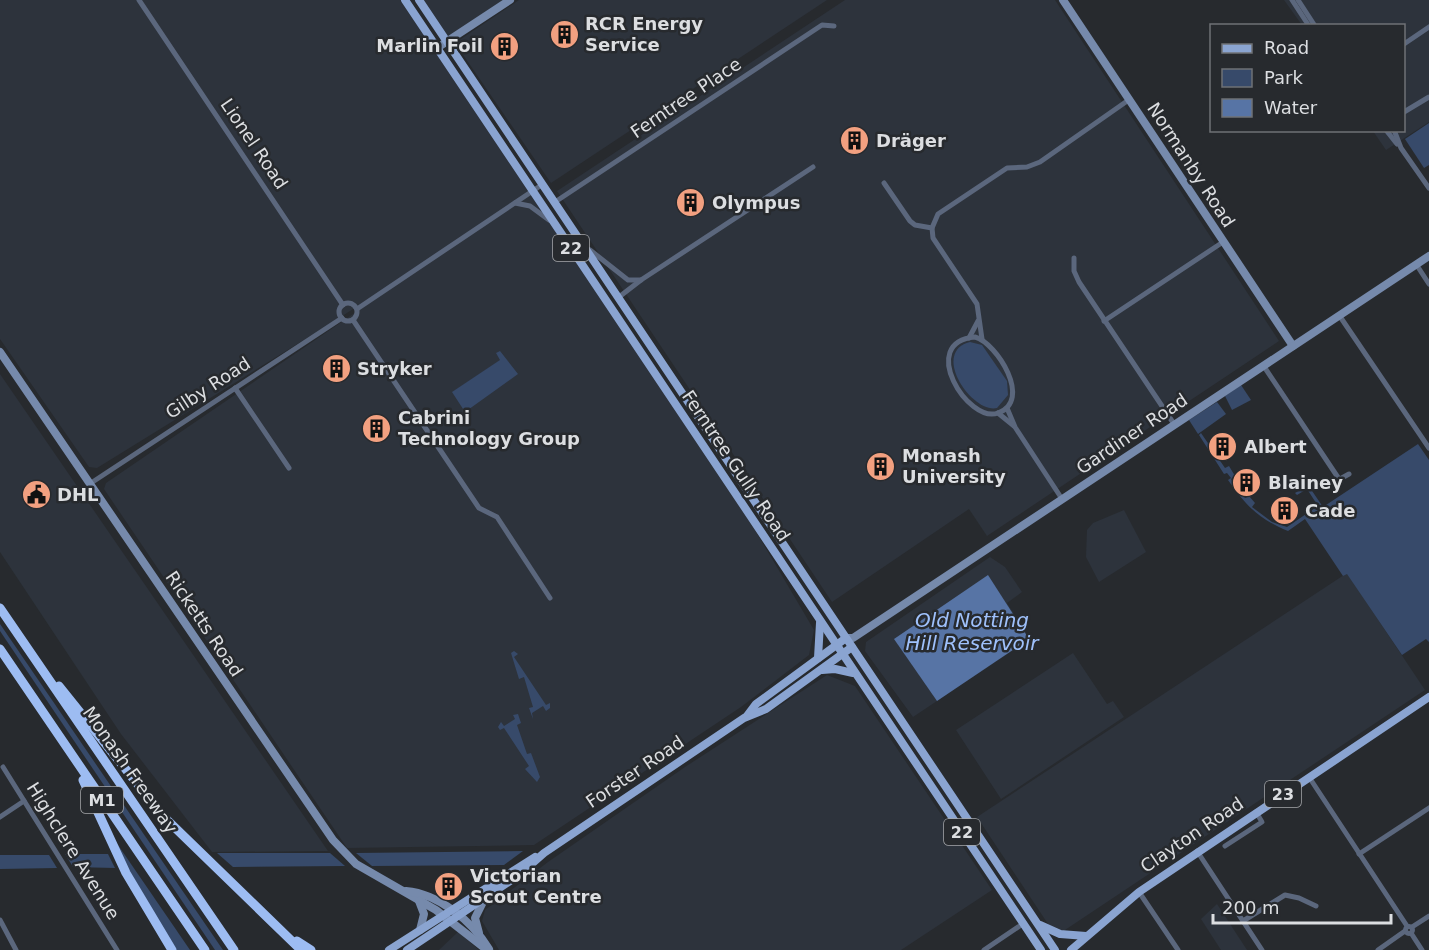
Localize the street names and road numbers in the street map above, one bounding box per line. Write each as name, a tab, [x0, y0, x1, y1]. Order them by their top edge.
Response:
street label: Ferntree Place	[626, 53, 745, 142]
street label: Lionel Road	[217, 95, 292, 193]
street label: Normanby Road	[1143, 98, 1240, 231]
road number: 22	[553, 235, 589, 261]
street label: Gilby Road	[161, 352, 254, 423]
street label: Ferntree Gully Road	[678, 386, 795, 545]
street label: Gardiner Road	[1072, 389, 1191, 478]
street label: Ricketts Road	[161, 567, 247, 680]
street label: Monash Freeway	[79, 702, 182, 837]
street label: Forster Road	[582, 731, 688, 812]
street label: Highclere Avenue	[23, 778, 124, 923]
road number: 23	[1265, 781, 1301, 807]
road number: M1	[81, 787, 123, 813]
street label: Clayton Road	[1136, 792, 1247, 877]
road number: 22	[944, 819, 980, 845]

